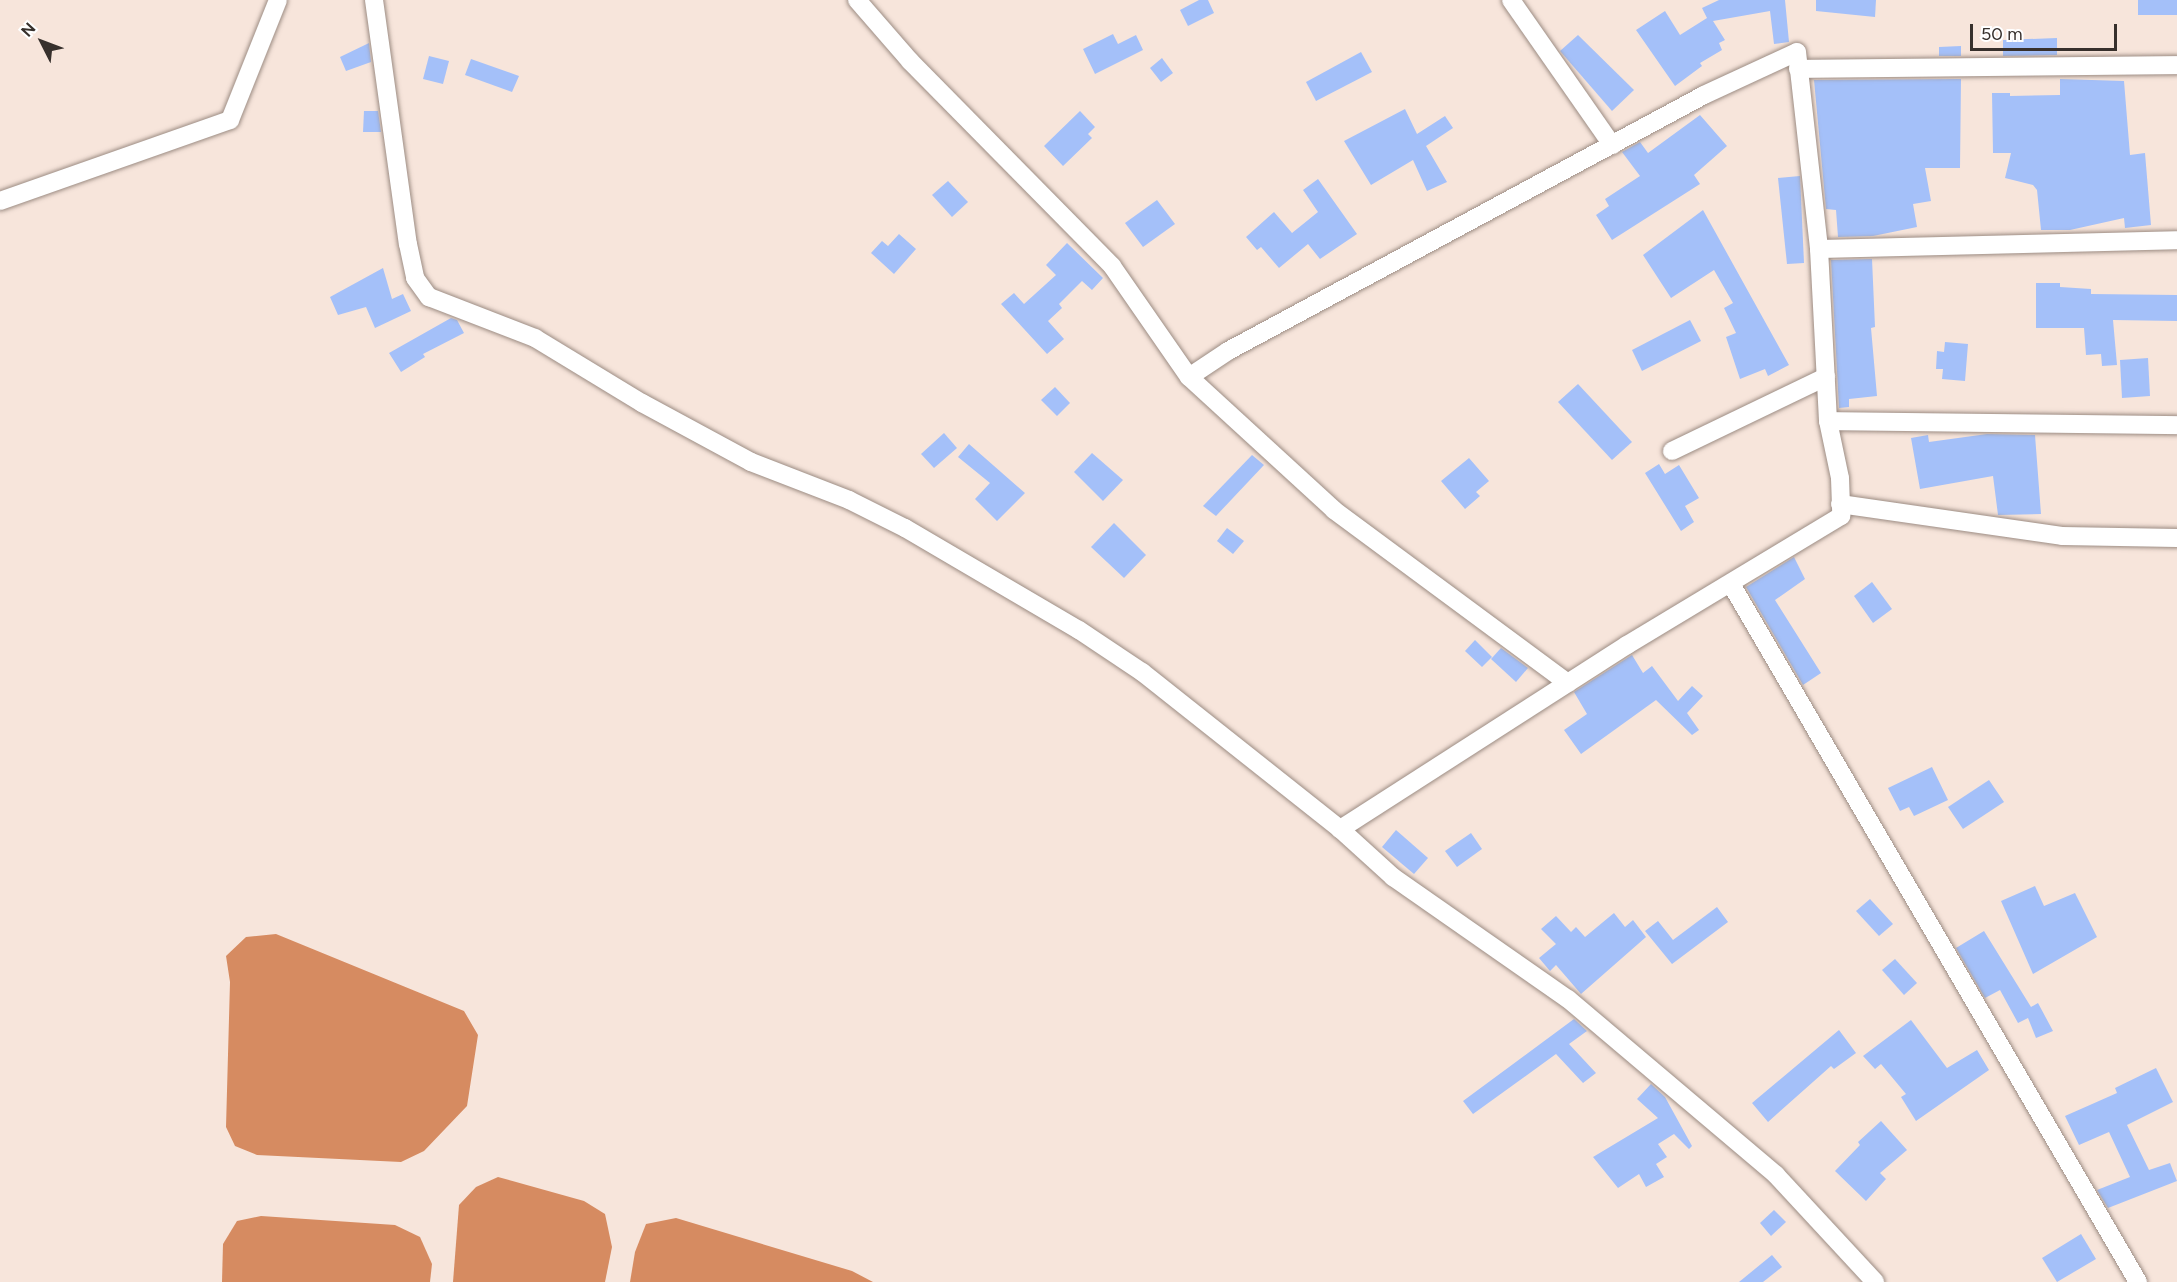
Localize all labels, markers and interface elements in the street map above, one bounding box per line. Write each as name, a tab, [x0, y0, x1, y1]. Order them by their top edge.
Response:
north arrow	[12, 12, 72, 72]
scale bar	[1973, 12, 2120, 50]
text: N	[17, 19, 39, 41]
text: 50 m	[1981, 23, 2023, 45]

